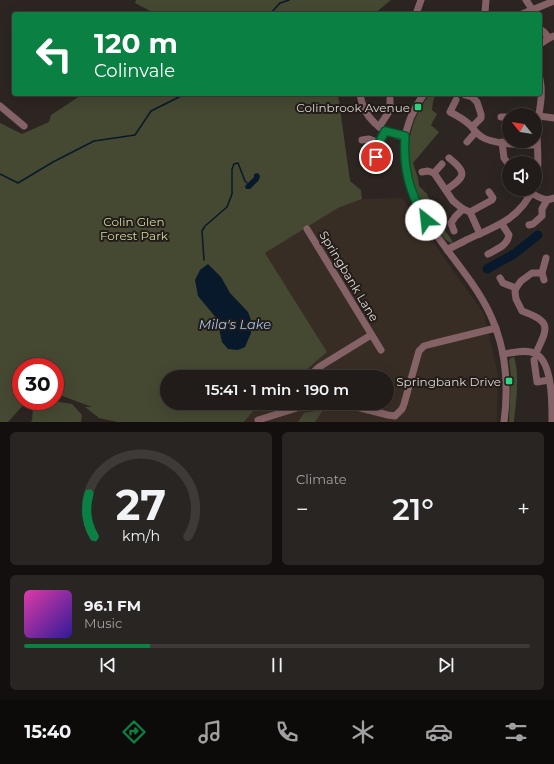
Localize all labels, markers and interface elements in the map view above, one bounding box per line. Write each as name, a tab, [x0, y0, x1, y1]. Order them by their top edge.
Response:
text: 120 m	[94, 26, 178, 60]
icon: left	[28, 28, 80, 80]
text: Colinvale	[94, 60, 175, 82]
place label: Colinbrook Avenue	[296, 100, 410, 115]
marker: Colinbrook Avenue	[413, 102, 423, 112]
north arrow	[502, 108, 542, 148]
map controls	[502, 108, 542, 196]
pin	[359, 140, 393, 174]
icon: arrive	[365, 146, 387, 168]
button: sound	[502, 156, 542, 196]
position arrow	[405, 199, 447, 241]
park label: Colin Glen Forest Park	[100, 214, 169, 243]
street label: Springbank Lane	[316, 228, 382, 324]
water label: Mila's Lake	[199, 316, 271, 332]
speed limit sign: 30	[12, 358, 64, 410]
place label: Springbank Drive	[396, 374, 501, 389]
marker: Springbank Drive	[504, 376, 514, 386]
text: 15:41 · 1 min · 190 m	[205, 380, 349, 399]
text: Climate	[296, 471, 347, 487]
text: 27	[116, 479, 166, 529]
text: 21°	[392, 491, 434, 528]
text: −	[296, 496, 309, 523]
text: +	[517, 496, 530, 523]
text: km/h	[122, 526, 160, 544]
text: 96.1 FM	[84, 596, 141, 615]
text: Music	[84, 615, 122, 631]
icon: previous	[97, 654, 119, 676]
icon: pause	[266, 654, 288, 676]
icon: next	[435, 654, 457, 676]
icon: directions	[120, 718, 148, 746]
icon: music	[196, 718, 224, 746]
icon: phone	[273, 718, 301, 746]
icon: climate	[349, 718, 377, 746]
icon: car	[425, 718, 453, 746]
icon: filters	[502, 718, 530, 746]
text: 15:40	[24, 721, 71, 743]

